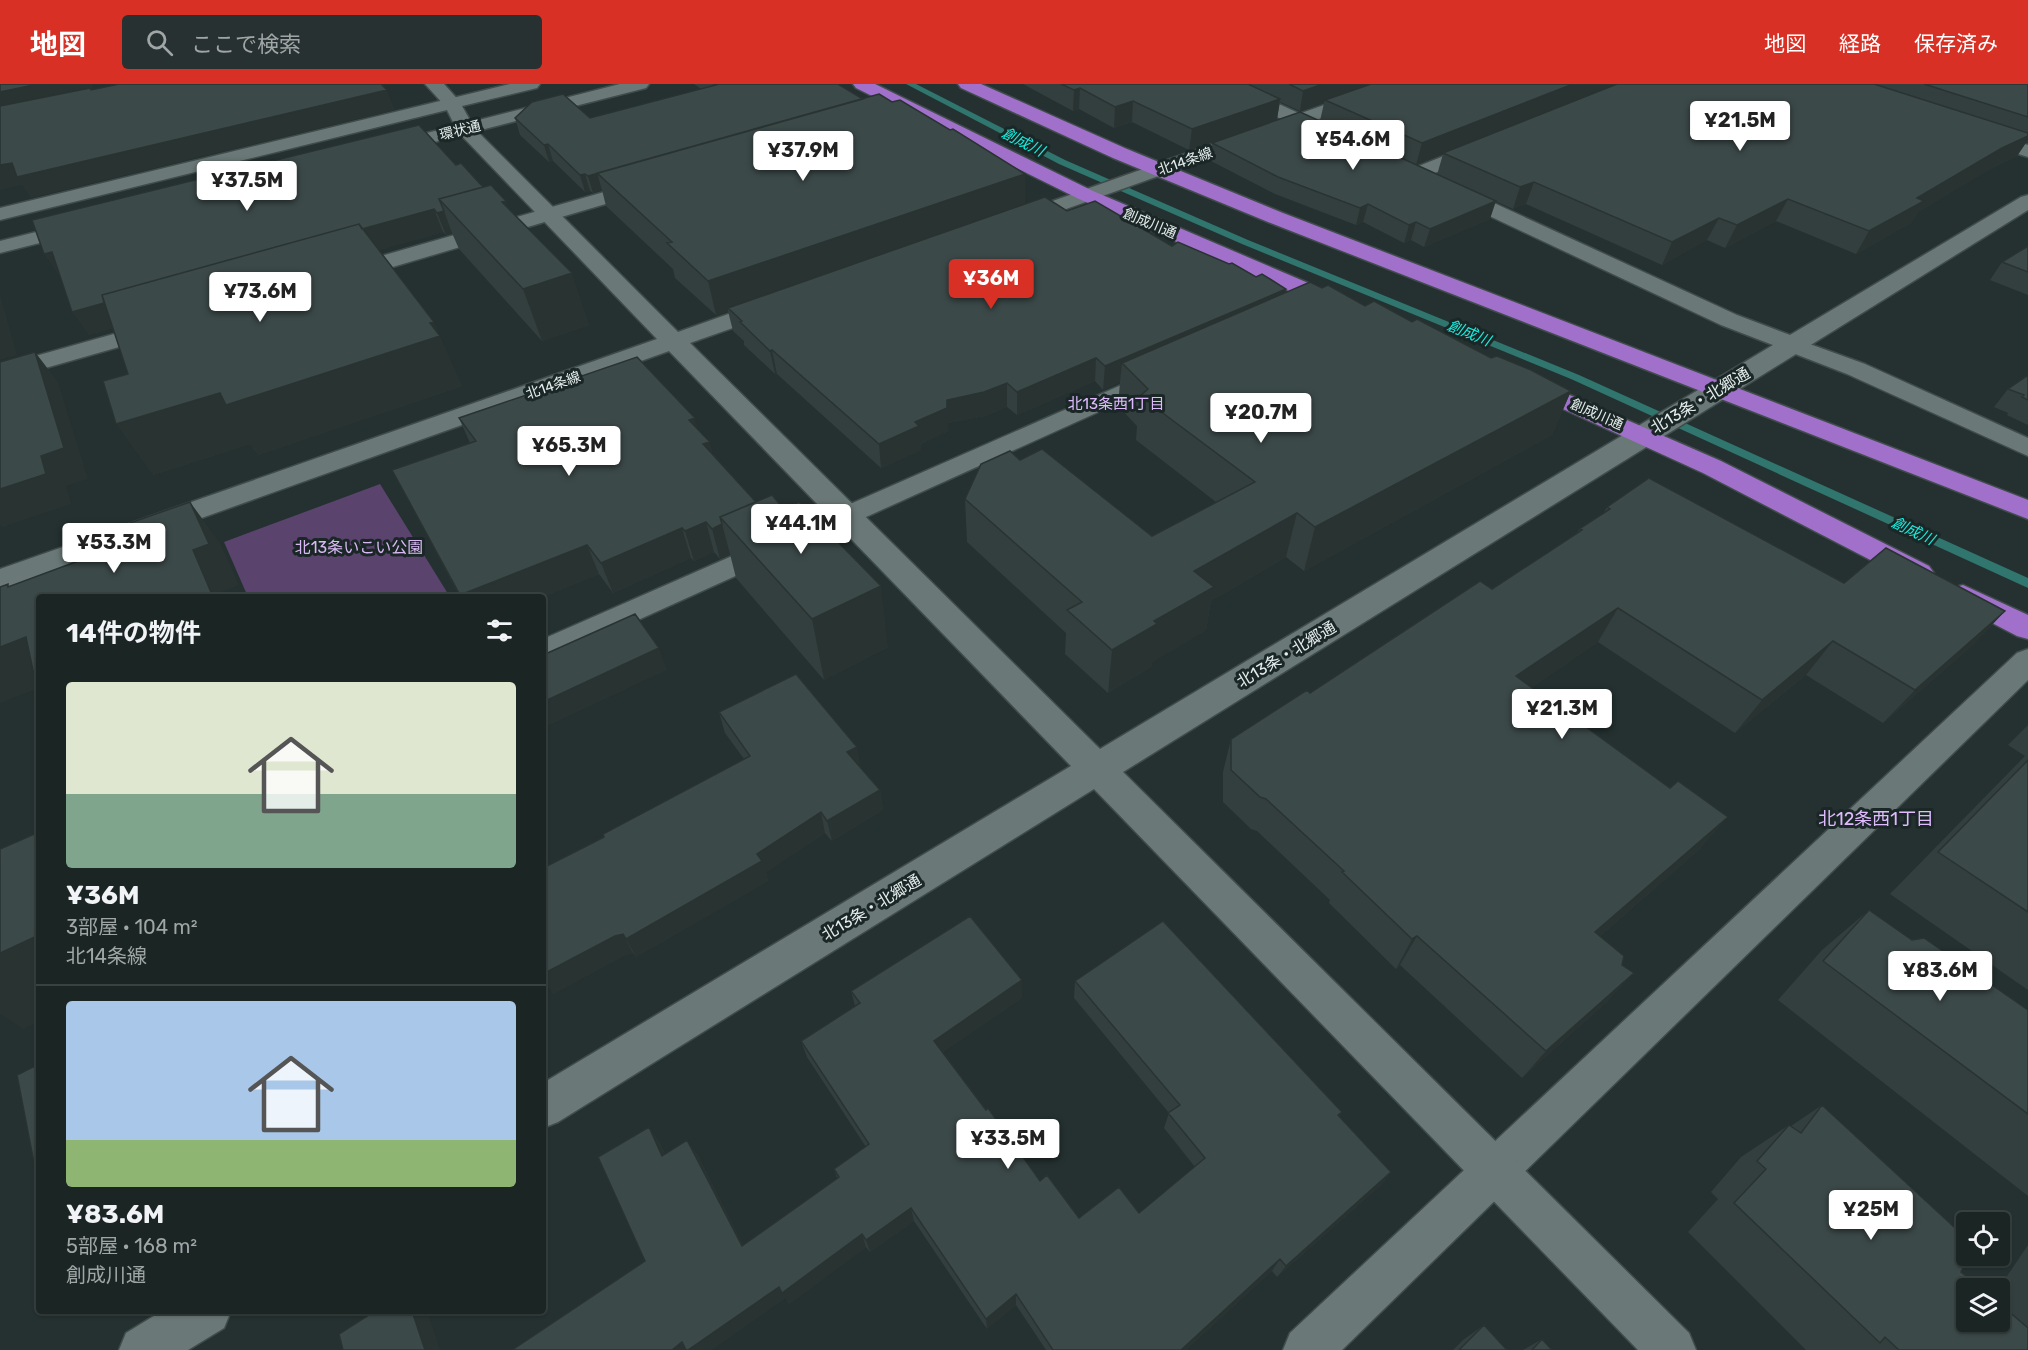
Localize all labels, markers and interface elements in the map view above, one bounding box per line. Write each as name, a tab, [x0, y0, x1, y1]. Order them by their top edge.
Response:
search box	[122, 15, 542, 69]
icon: search	[143, 26, 176, 59]
text: 地図	[30, 28, 86, 61]
text: ここで検索	[191, 31, 301, 58]
text: 地図	[1764, 31, 1806, 56]
text: 経路	[1839, 31, 1881, 56]
text: 保存済み	[1914, 31, 1998, 56]
pin: ¥21.5M	[1691, 101, 1789, 152]
text: ¥21.5M	[1704, 108, 1776, 132]
street label: 環状通	[438, 117, 483, 144]
pin: ¥54.6M	[1304, 120, 1402, 171]
water label: 創成川	[999, 124, 1049, 161]
text: ¥54.6M	[1315, 127, 1391, 151]
pin: ¥37.9M	[754, 131, 852, 182]
text: ¥37.9M	[767, 138, 839, 162]
street label: 北14条線	[1156, 144, 1215, 179]
pin: ¥37.5M	[198, 161, 296, 212]
text: ¥37.5M	[211, 168, 283, 192]
street label: 創成川通	[1121, 205, 1179, 242]
pin: ¥36M	[955, 259, 1027, 310]
text: ¥36M	[963, 266, 1019, 290]
pin: ¥73.6M	[211, 272, 309, 323]
text: ¥73.6M	[223, 279, 297, 303]
water label: 創成川	[1445, 316, 1495, 351]
street label: 北13条・北郷通	[1647, 363, 1753, 438]
street label: 北14条線	[524, 368, 583, 403]
pin: ¥20.7M	[1212, 393, 1310, 444]
district label: 北13条西1丁目	[1068, 395, 1164, 413]
street label: 創成川通	[1568, 395, 1626, 434]
text: ¥20.7M	[1224, 400, 1298, 424]
pin: ¥65.3M	[520, 426, 618, 477]
text: ¥65.3M	[531, 433, 607, 457]
pin: ¥44.1M	[752, 504, 850, 555]
text: ¥44.1M	[765, 511, 837, 535]
water label: 創成川	[1889, 513, 1939, 550]
pin: ¥53.3M	[65, 523, 163, 574]
text: ¥53.3M	[76, 530, 152, 554]
park label: 北13条いこい公園	[295, 538, 423, 557]
icon: filters	[483, 614, 516, 647]
street label: 北13条・北郷通	[1233, 617, 1339, 692]
text: 14件の物件	[66, 618, 201, 649]
pin: ¥21.3M	[1513, 689, 1611, 740]
text: ¥21.3M	[1526, 696, 1598, 720]
icon: home	[237, 721, 345, 829]
district label: 北12条西1丁目	[1818, 808, 1934, 830]
street label: 北13条・北郷通	[818, 870, 924, 945]
text: ¥36M	[66, 880, 140, 911]
text: 3部屋 · 104 m²	[66, 915, 198, 939]
text: 北14条線	[66, 944, 147, 968]
pin: ¥83.6M	[1891, 951, 1989, 1002]
text: ¥83.6M	[1902, 958, 1978, 982]
icon: home	[237, 1040, 345, 1148]
pin: ¥33.5M	[959, 1119, 1057, 1170]
text: ¥33.5M	[970, 1126, 1046, 1150]
pin: ¥25M	[1835, 1190, 1907, 1241]
text: ¥25M	[1843, 1197, 1899, 1221]
text: ¥83.6M	[66, 1199, 164, 1230]
map controls	[1956, 1212, 2010, 1332]
button: locate	[1956, 1212, 2010, 1266]
text: 5部屋 · 168 m²	[66, 1234, 197, 1258]
text: 創成川通	[66, 1263, 146, 1287]
button: layers	[1956, 1278, 2010, 1332]

